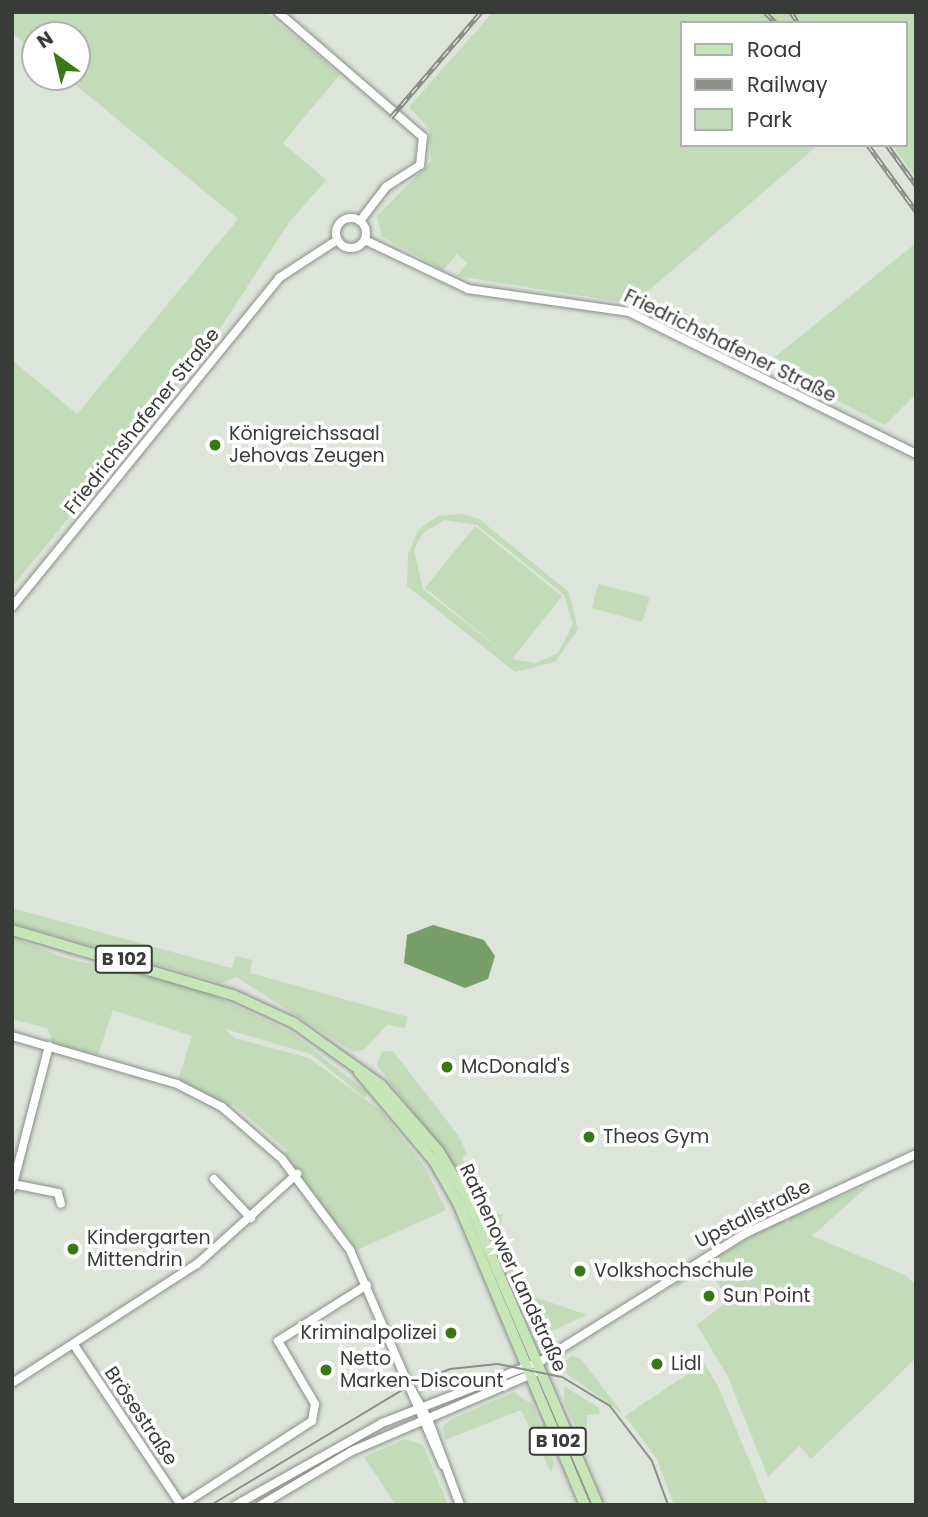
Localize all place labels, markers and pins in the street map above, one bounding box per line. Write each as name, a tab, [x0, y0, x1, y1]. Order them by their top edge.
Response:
place label: Königreichssaal Jehovas Zeugen	[229, 423, 385, 467]
marker: Königreichssaal Jehovas Zeugen	[207, 437, 223, 453]
place label: McDonald's	[461, 1056, 570, 1078]
marker: McDonald's	[439, 1059, 455, 1075]
place label: Theos Gym	[603, 1126, 709, 1148]
marker: Theos Gym	[581, 1129, 597, 1145]
place label: Kindergarten Mittendrin	[87, 1227, 211, 1271]
marker: Kindergarten Mittendrin	[65, 1241, 81, 1257]
place label: Volkshochschule	[594, 1260, 754, 1282]
marker: Volkshochschule	[572, 1263, 588, 1279]
place label: Sun Point	[723, 1285, 810, 1307]
marker: Sun Point	[701, 1288, 717, 1304]
place label: Kriminalpolizei	[300, 1322, 437, 1344]
marker: Kriminalpolizei	[443, 1325, 459, 1341]
place label: Netto Marken-Discount	[340, 1348, 503, 1392]
place label: Lidl	[671, 1353, 701, 1375]
marker: Lidl	[649, 1356, 665, 1372]
marker: Netto Marken-Discount	[318, 1362, 334, 1378]

